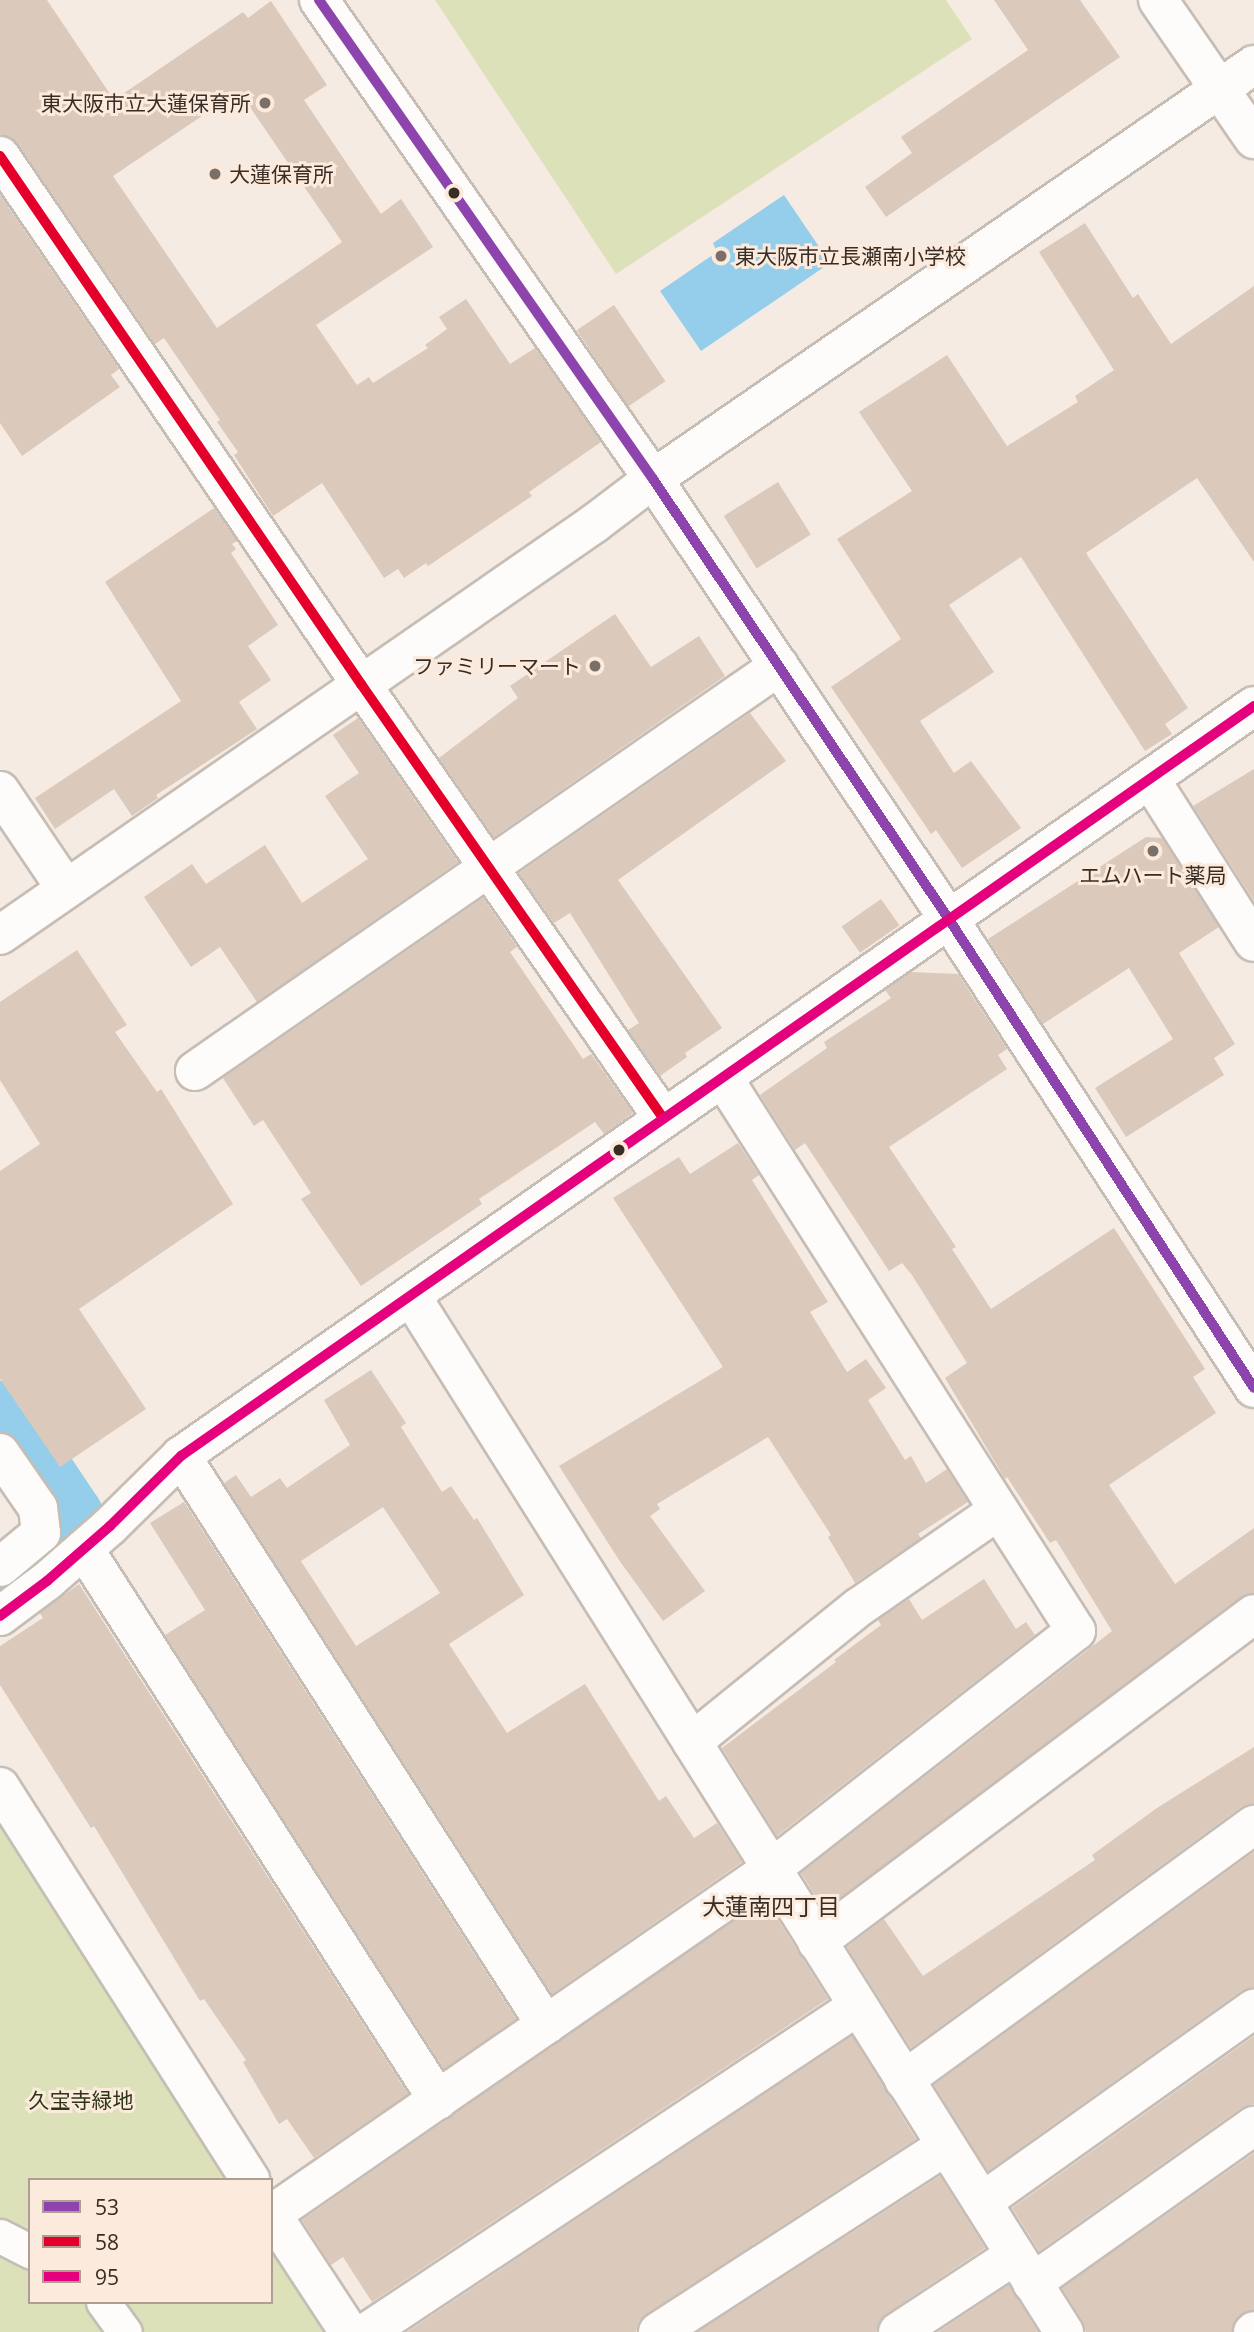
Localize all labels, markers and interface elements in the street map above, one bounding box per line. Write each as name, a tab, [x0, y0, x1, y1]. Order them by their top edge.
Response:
place label: 東大阪市立大蓮保育所	[41, 90, 251, 116]
marker: 東大阪市立大蓮保育所	[257, 95, 273, 111]
place label: 大蓮保育所	[229, 161, 334, 187]
marker: 大蓮保育所	[207, 166, 223, 182]
unlabelled marker	[447, 186, 461, 200]
place label: 東大阪市立長瀬南小学校	[735, 243, 966, 269]
marker: 東大阪市立長瀬南小学校	[713, 248, 729, 264]
place label: ファミリーマート	[413, 653, 581, 679]
marker: ファミリーマート	[587, 658, 603, 674]
marker: エムハート薬局	[1145, 843, 1161, 859]
place label: エムハート薬局	[1080, 862, 1226, 888]
unlabelled marker	[612, 1143, 626, 1157]
district label: 大蓮南四丁目	[702, 1892, 840, 1920]
park label: 久宝寺緑地	[29, 2087, 133, 2113]
legend	[28, 2178, 273, 2304]
text: 53	[95, 2193, 119, 2221]
text: 58	[95, 2228, 119, 2256]
text: 95	[95, 2263, 119, 2291]

